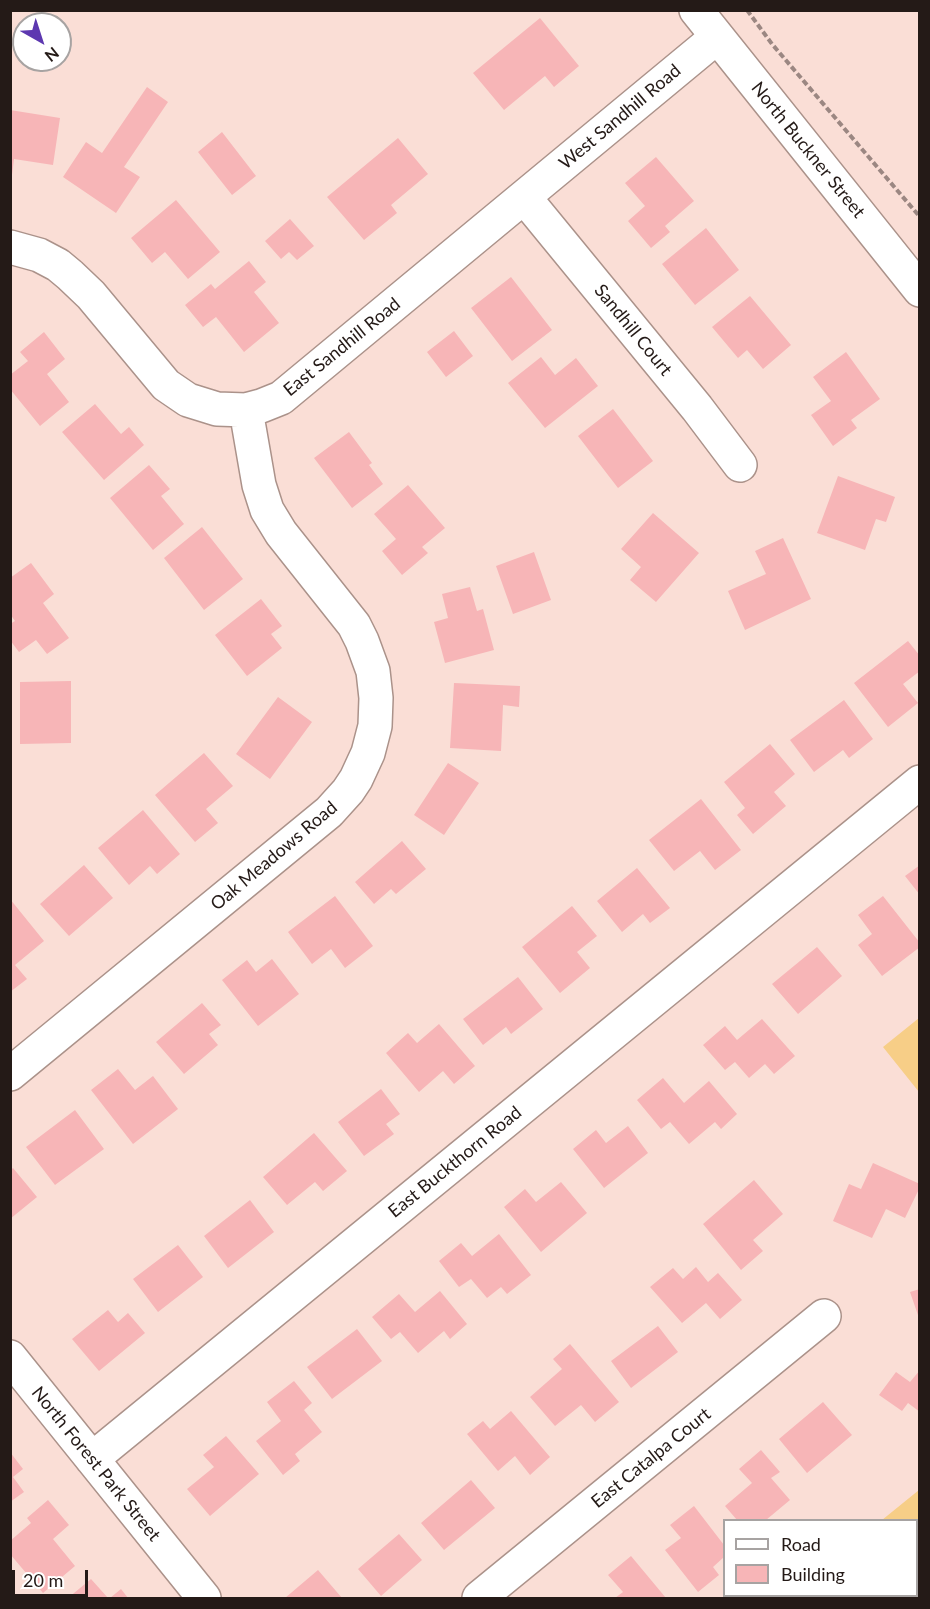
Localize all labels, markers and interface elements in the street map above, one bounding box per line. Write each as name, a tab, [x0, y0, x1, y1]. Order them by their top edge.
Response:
north arrow	[12, 12, 72, 72]
text: N	[42, 44, 63, 66]
street label: West Sandhill Road	[555, 60, 685, 174]
street label: North Buckner Street	[747, 78, 869, 222]
street label: Sandhill Court	[590, 280, 676, 380]
street label: East Sandhill Road	[279, 293, 405, 401]
street label: Oak Meadows Road	[206, 797, 342, 915]
street label: East Buckthorn Road	[384, 1102, 526, 1222]
street label: North Forest Park Street	[27, 1382, 165, 1546]
street label: East Catalpa Court	[587, 1403, 715, 1513]
legend	[723, 1519, 918, 1597]
text: Road	[781, 1533, 821, 1555]
scale bar	[15, 1558, 92, 1596]
text: Building	[781, 1563, 845, 1585]
text: 20 m	[23, 1569, 63, 1591]

